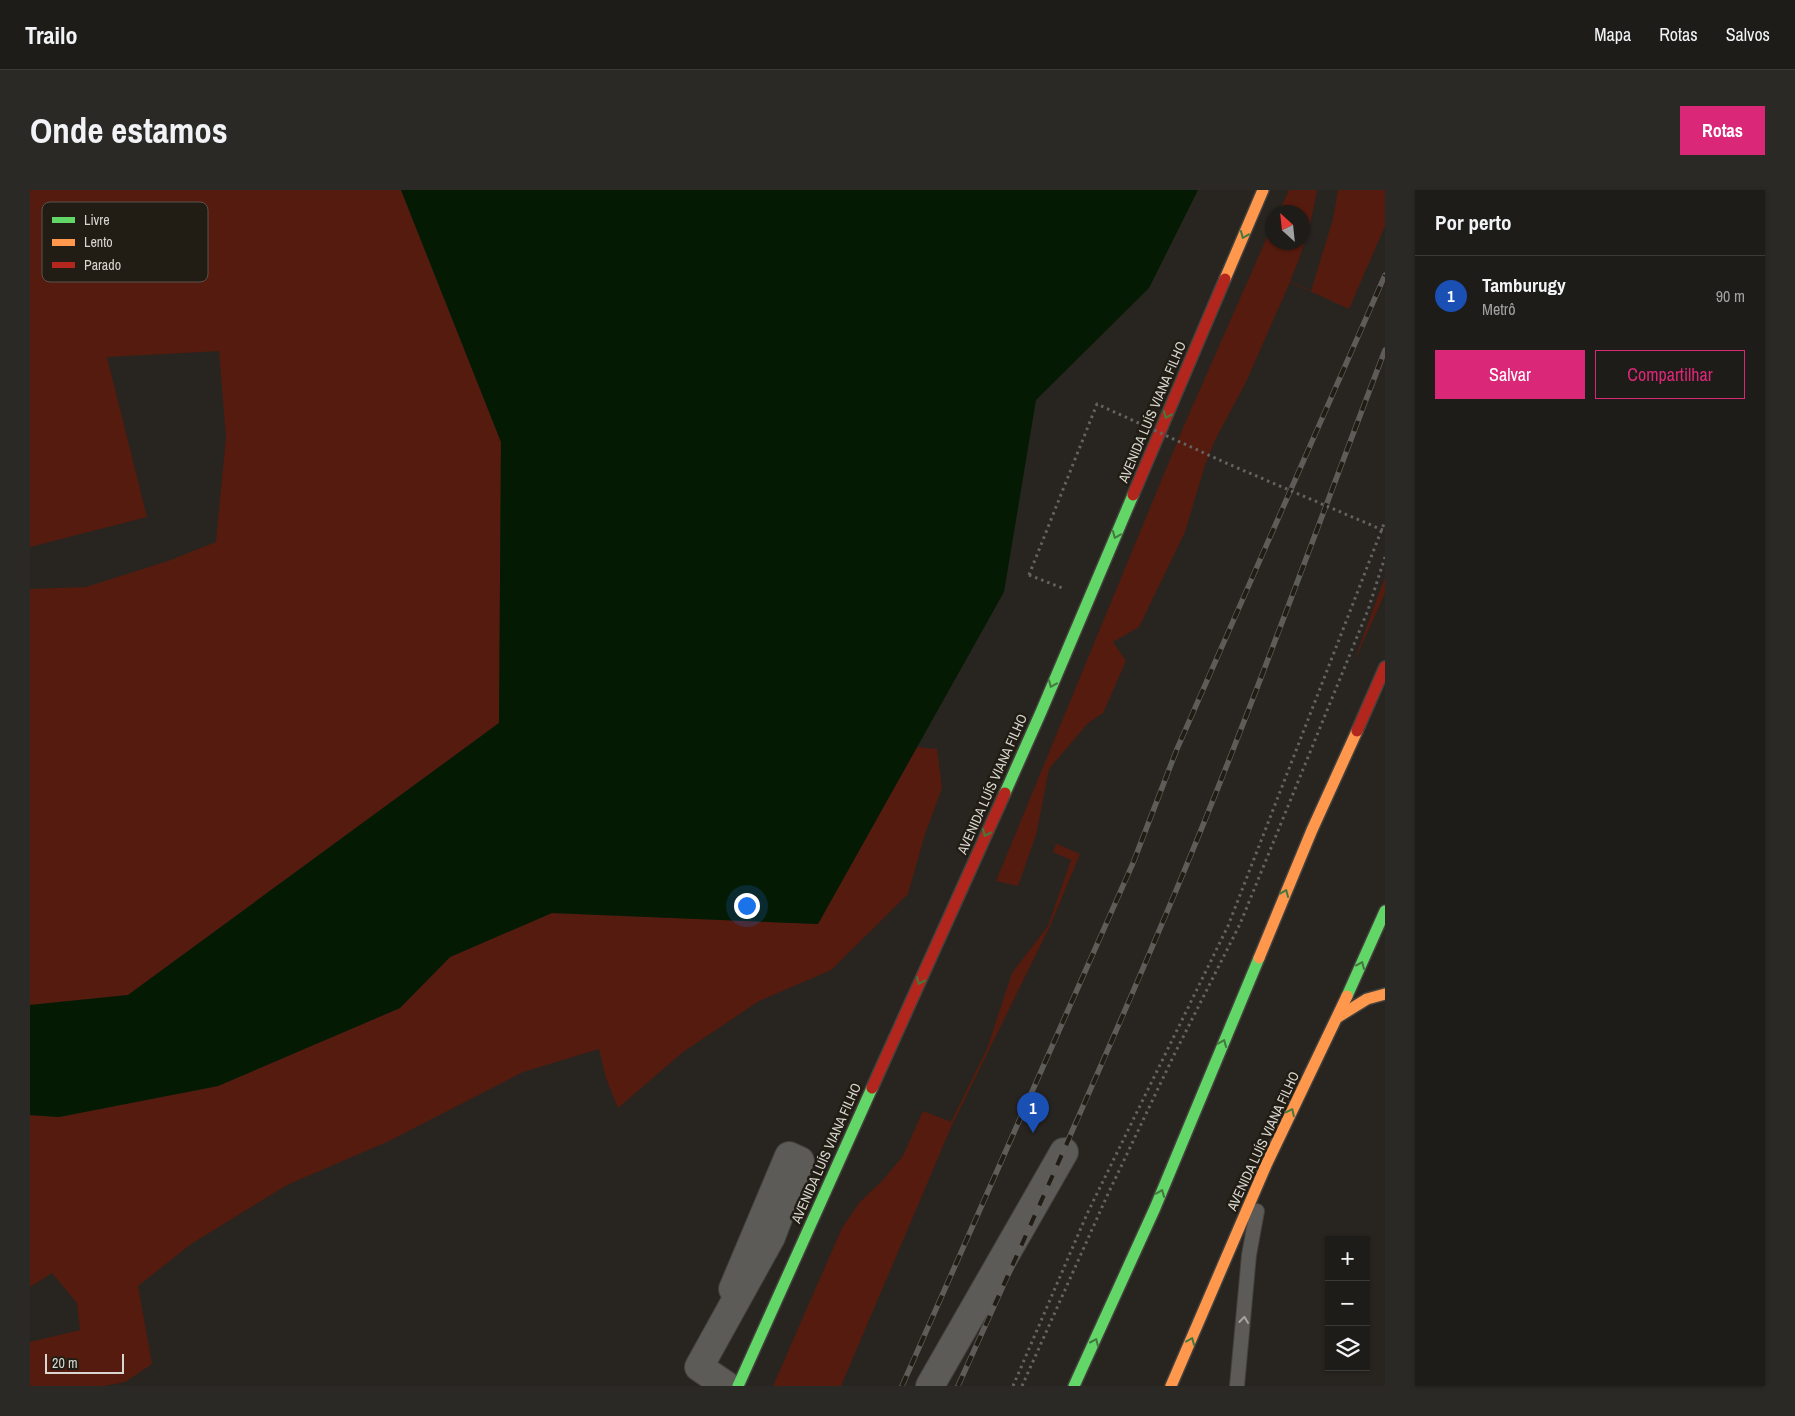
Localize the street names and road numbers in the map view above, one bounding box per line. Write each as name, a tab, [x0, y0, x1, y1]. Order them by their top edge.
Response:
street label: AVENIDA LUÍS VIANA FILHO	[1114, 339, 1190, 486]
street label: AVENIDA LUÍS VIANA FILHO	[953, 711, 1031, 858]
street label: AVENIDA LUÍS VIANA FILHO	[1222, 1068, 1303, 1214]
street label: AVENIDA LUÍS VIANA FILHO	[787, 1080, 865, 1227]

